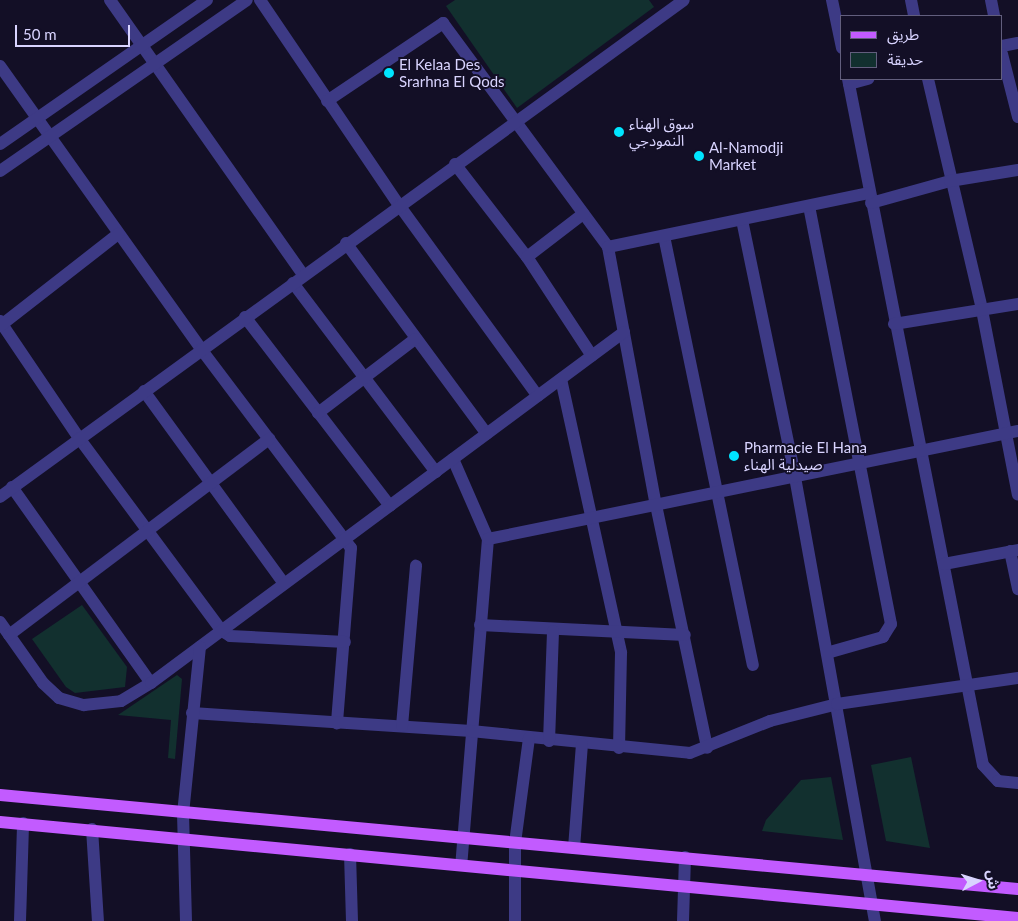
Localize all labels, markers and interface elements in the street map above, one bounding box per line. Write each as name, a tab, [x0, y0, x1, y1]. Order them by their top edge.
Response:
scale bar	[18, 15, 132, 47]
legend	[840, 15, 1003, 80]
text: 50 m	[23, 25, 57, 43]
text: طريق	[887, 25, 919, 43]
text: حديقة	[887, 50, 923, 68]
place label: El Kelaa Des Srarhna El Qods	[399, 55, 505, 90]
marker: El Kelaa Des Srarhna El Qods	[383, 67, 395, 79]
place label: سوق الهناء النمودجي	[629, 114, 694, 149]
marker: سوق الهناء النمودجي	[613, 126, 625, 138]
place label: Al-Namodji Market	[709, 138, 783, 173]
marker: Al-Namodji Market	[693, 150, 705, 162]
place label: Pharmacie El Hana صيدلية الهناء	[744, 438, 867, 473]
marker: Pharmacie El Hana صيدلية الهناء	[728, 450, 740, 462]
north arrow	[953, 856, 1003, 906]
text: ش	[984, 869, 1003, 890]

